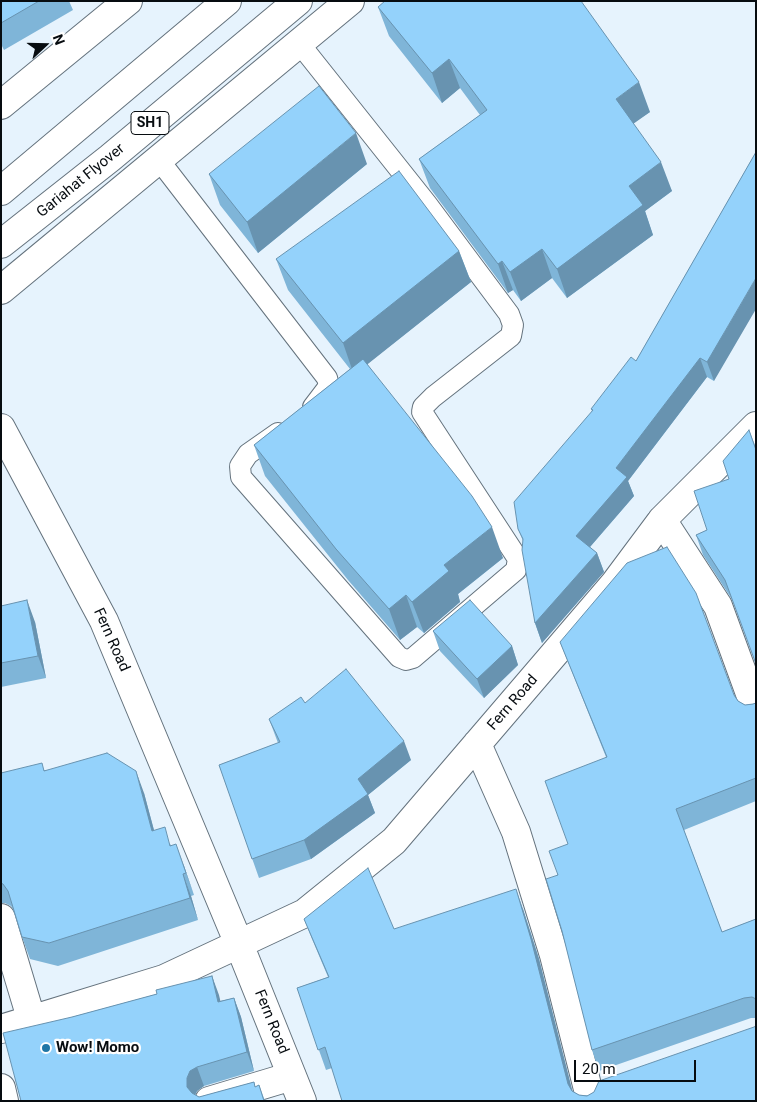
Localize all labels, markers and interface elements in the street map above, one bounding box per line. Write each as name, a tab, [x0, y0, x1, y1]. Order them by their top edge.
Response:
north arrow	[20, 20, 70, 70]
text: N	[50, 32, 68, 47]
road number: SH1	[131, 112, 169, 134]
street label: Gariahat Flyover	[33, 140, 129, 222]
street label: Fern Road	[89, 605, 133, 675]
street label: Fern Road	[484, 672, 542, 734]
street label: Fern Road	[250, 987, 292, 1057]
place label: Wow! Momo	[56, 1039, 139, 1057]
marker: Wow! Momo	[40, 1042, 52, 1054]
scale bar	[577, 1050, 700, 1082]
text: 20 m	[582, 1060, 616, 1078]

